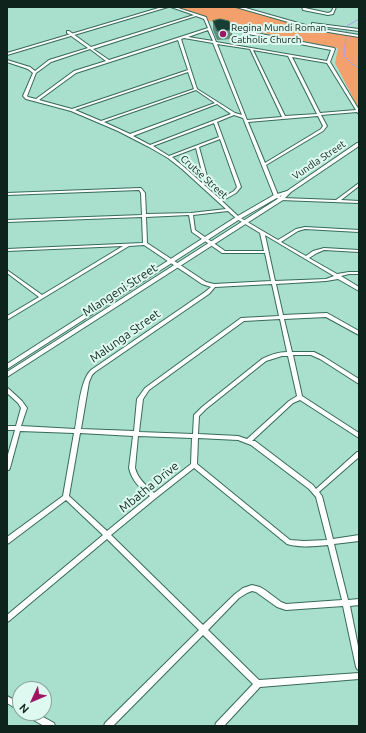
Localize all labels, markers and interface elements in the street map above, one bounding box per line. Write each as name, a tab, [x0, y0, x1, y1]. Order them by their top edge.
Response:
place label: Regina Mundi Roman Catholic Church	[231, 22, 326, 46]
marker: Regina Mundi Roman Catholic Church	[218, 29, 228, 39]
street label: Vundla Street	[290, 138, 348, 182]
street label: Crutse Street	[178, 153, 230, 201]
street label: Mlangeni Street	[80, 260, 160, 320]
street label: Malunga Street	[87, 306, 163, 366]
street label: Mbatha Drive	[116, 459, 182, 515]
north arrow	[12, 681, 52, 721]
text: N	[17, 702, 31, 716]

